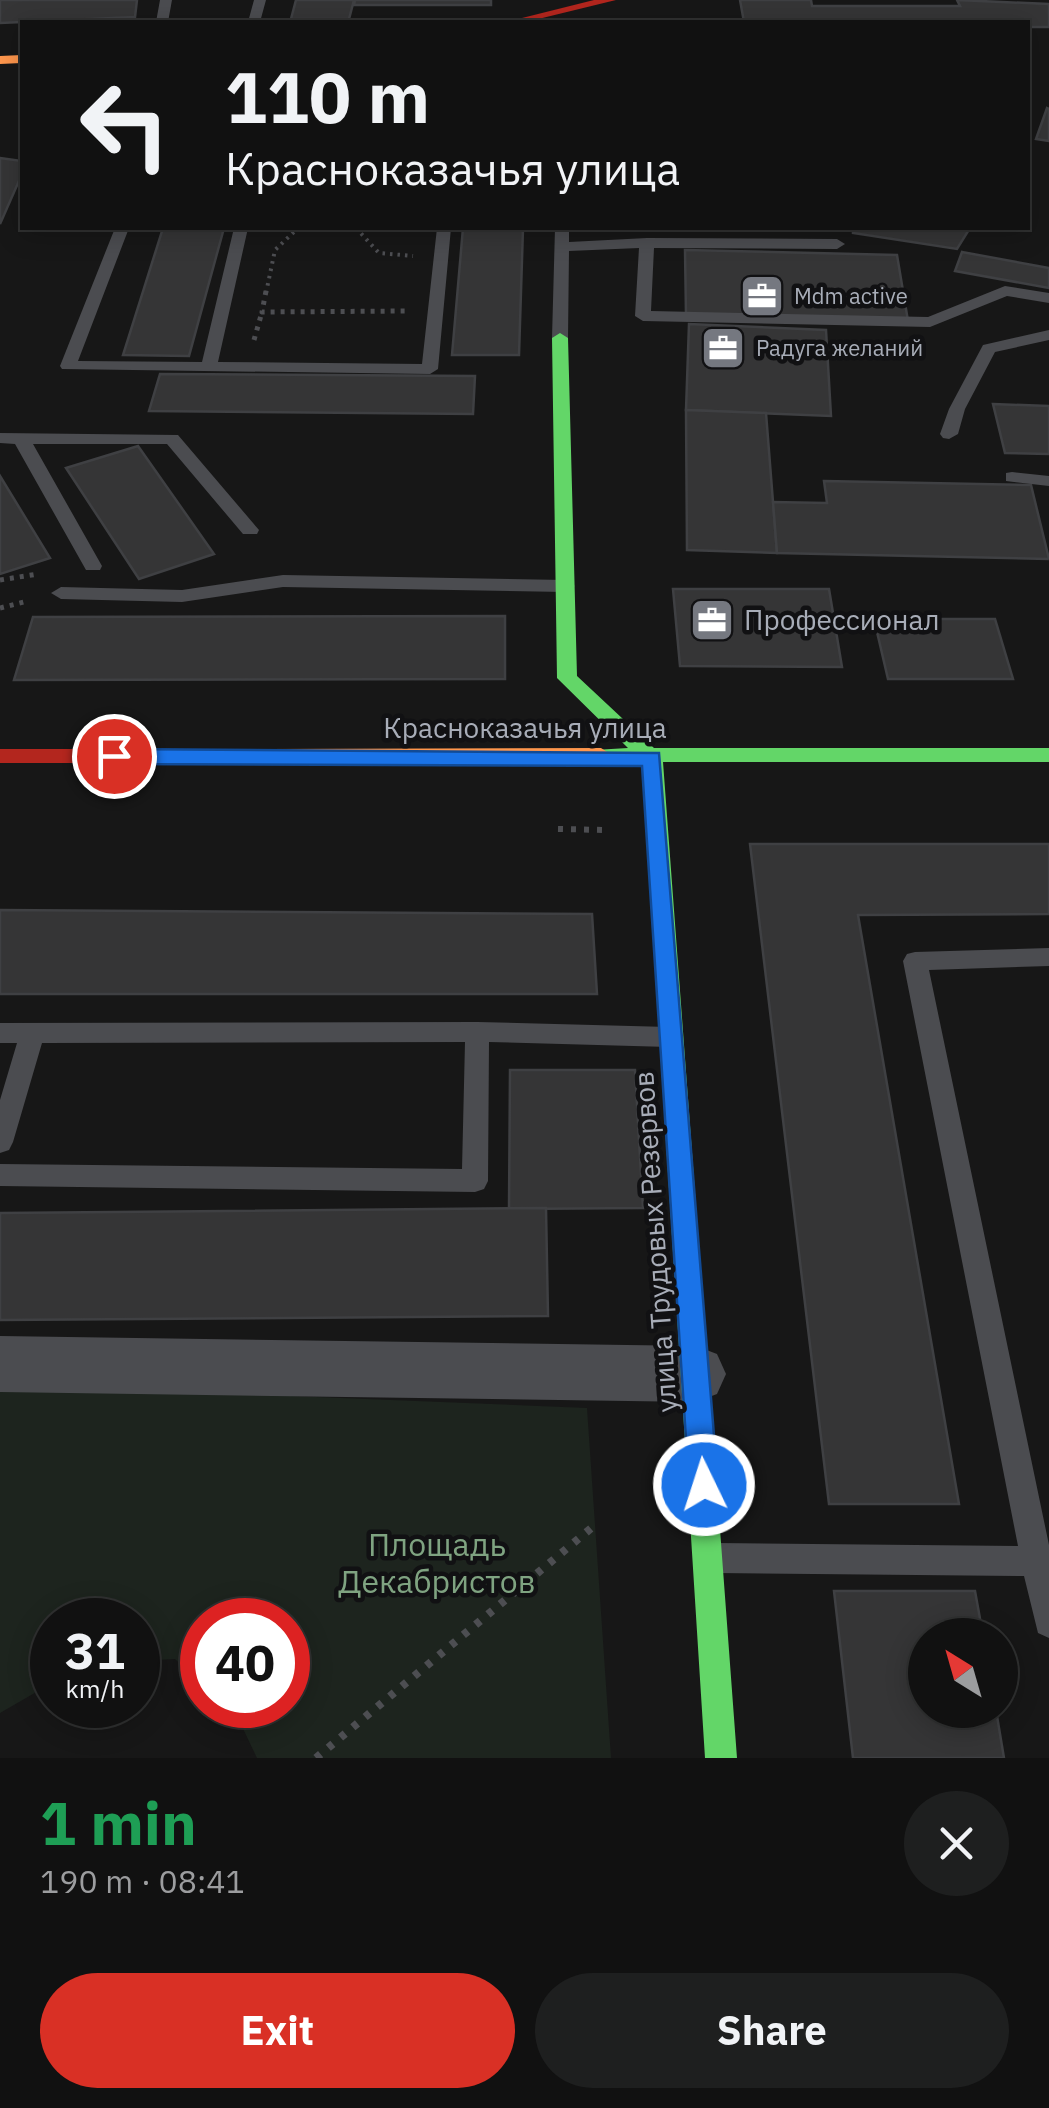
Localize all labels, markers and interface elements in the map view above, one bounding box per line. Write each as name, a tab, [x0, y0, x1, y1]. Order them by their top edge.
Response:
text: 110 m	[225, 51, 430, 142]
icon: left	[60, 60, 190, 190]
text: Красноказачья улица	[225, 139, 680, 197]
office icon: Mdm active	[739, 273, 785, 319]
place label: Mdm active	[794, 281, 908, 310]
office icon: Радуга желаний	[700, 325, 746, 371]
place label: Радуга желаний	[756, 333, 923, 362]
office icon: Профессионал	[689, 597, 735, 643]
place label: Профессионал	[744, 601, 939, 638]
street label: Красноказачья улица	[383, 709, 667, 746]
pin	[72, 714, 157, 799]
icon: arrive	[87, 729, 142, 784]
street label: улица Трудовых Резервов	[624, 1070, 685, 1414]
position arrow	[652, 1433, 756, 1537]
park label: Площадь Декабристов	[338, 1523, 536, 1602]
speed limit sign: 40	[180, 1598, 310, 1728]
text: 31	[65, 1618, 125, 1683]
north arrow	[908, 1618, 1018, 1728]
map controls	[908, 1618, 1018, 1728]
text: km/h	[66, 1672, 124, 1705]
text: 1 min	[40, 1783, 197, 1862]
button: close	[904, 1791, 1009, 1896]
text: 190 m · 08:41	[40, 1860, 245, 1902]
button: Exit	[40, 1973, 515, 2088]
button: Share	[535, 1973, 1009, 2088]

